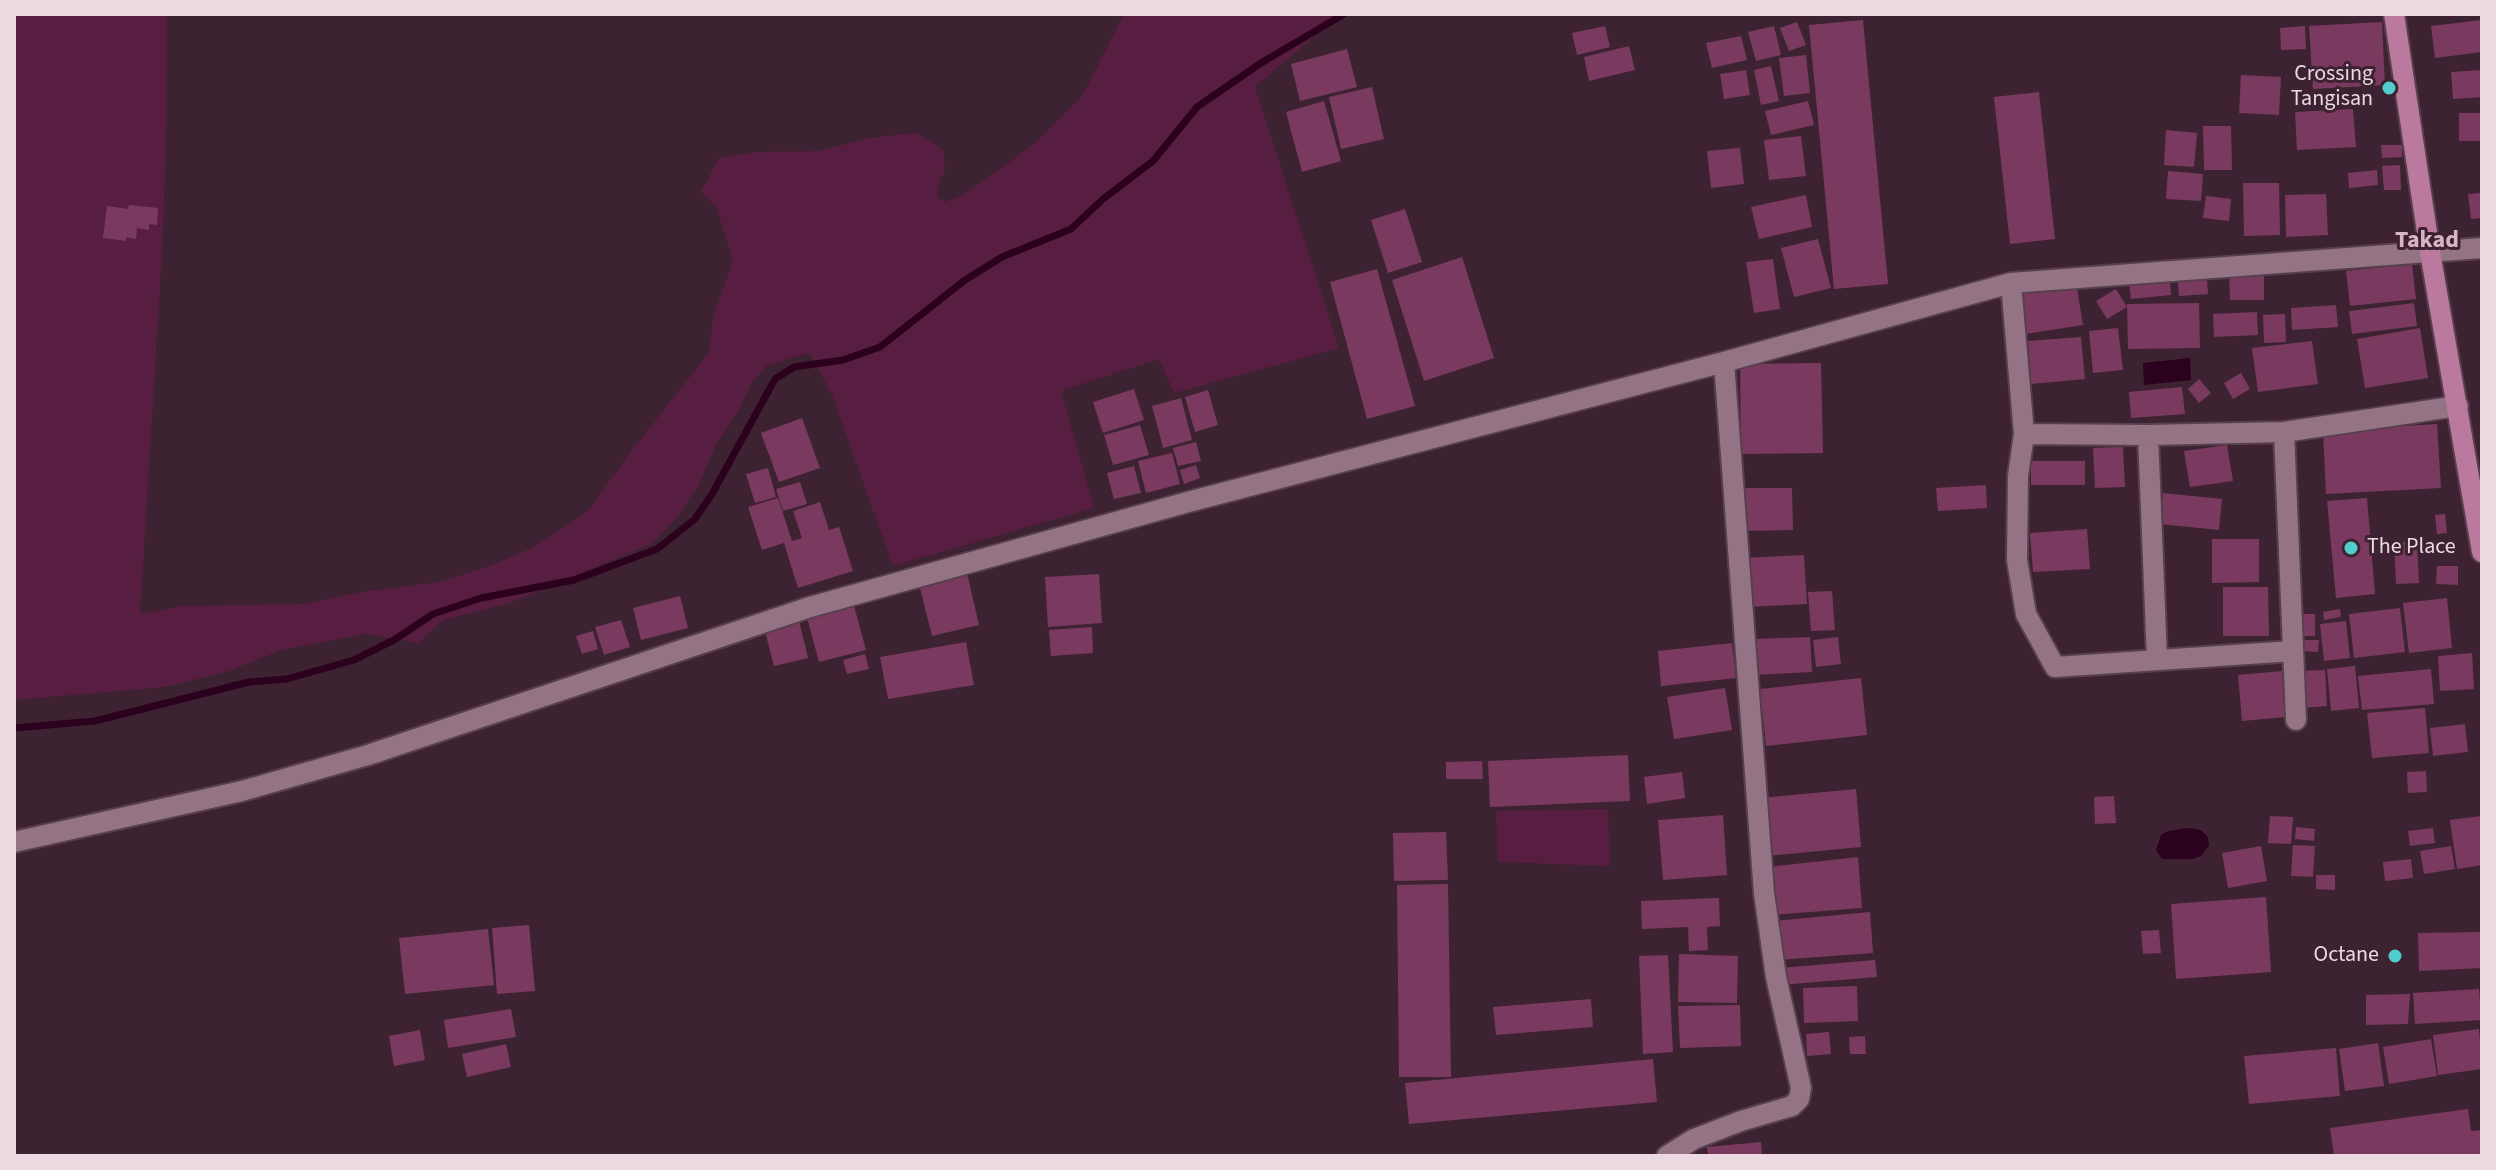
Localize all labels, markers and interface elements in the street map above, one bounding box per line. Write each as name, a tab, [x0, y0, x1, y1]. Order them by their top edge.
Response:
place label: Crossing Tangisan	[2291, 62, 2373, 114]
marker: Crossing Tangisan	[2380, 79, 2398, 97]
district label: Takad	[2395, 228, 2459, 256]
place label: The Place	[2367, 535, 2456, 561]
marker: The Place	[2342, 539, 2360, 557]
place label: Octane	[2314, 943, 2379, 969]
marker: Octane	[2386, 947, 2404, 965]

